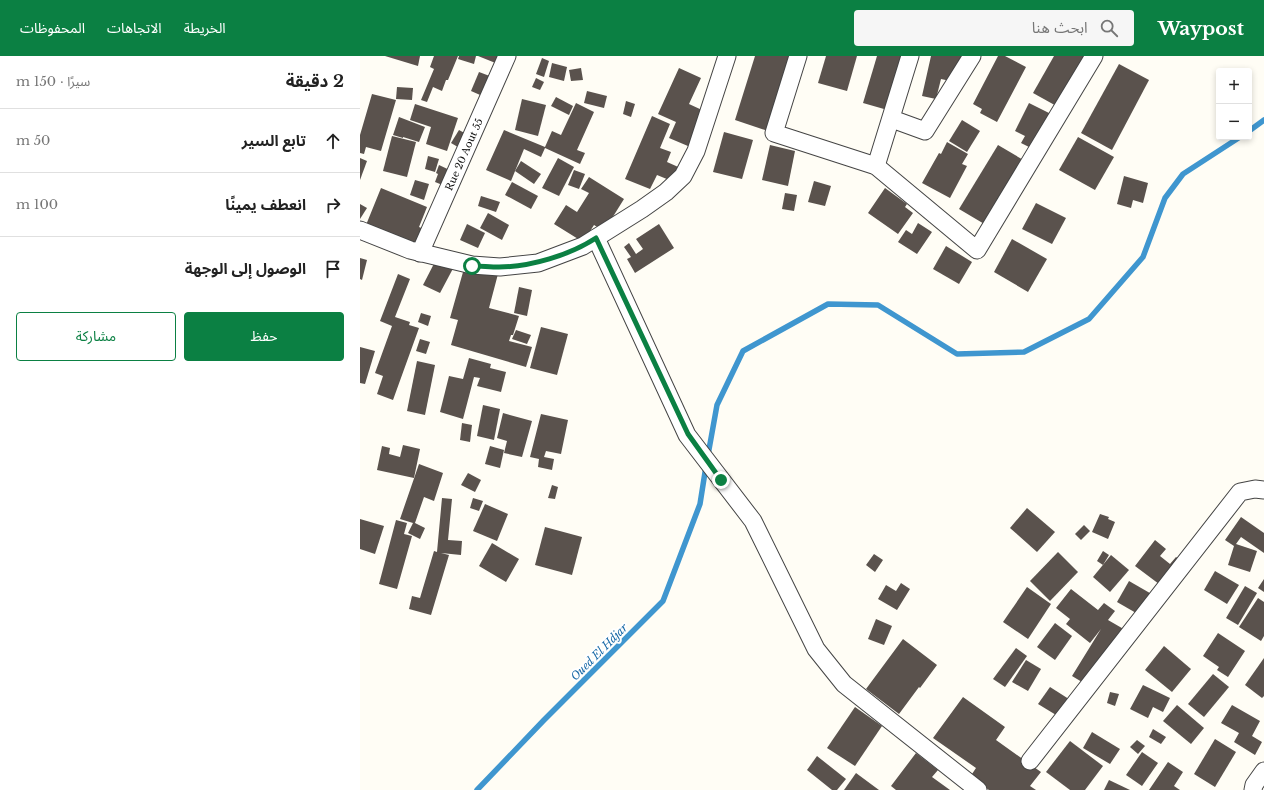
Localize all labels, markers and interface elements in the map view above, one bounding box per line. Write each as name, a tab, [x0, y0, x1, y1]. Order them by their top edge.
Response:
search box	[854, 10, 1134, 46]
icon: search	[1098, 17, 1120, 39]
text: Waypost	[1158, 17, 1244, 40]
text: ابحث هنا	[1032, 18, 1088, 37]
text: المحفوظات	[20, 19, 85, 37]
text: الاتجاهات	[107, 19, 162, 37]
text: الخريطة	[184, 19, 226, 37]
map controls	[1216, 68, 1252, 140]
button: +	[1216, 68, 1252, 104]
text: 2 دقيقة	[286, 71, 344, 92]
text: سيرًا · 150 m	[16, 73, 90, 90]
button: −	[1216, 104, 1252, 140]
street label: Rue 20 Aout 55	[442, 116, 486, 193]
icon: ahead	[322, 130, 344, 152]
text: تابع السير	[242, 131, 306, 150]
text: 50 m	[16, 132, 50, 149]
icon: right	[322, 194, 344, 216]
text: انعطف يمينًا	[225, 195, 306, 214]
text: 100 m	[16, 196, 58, 213]
route start	[463, 257, 481, 275]
icon: arrive	[322, 258, 344, 280]
text: الوصول إلى الوجهة	[185, 259, 306, 278]
button: مشاركة	[16, 312, 176, 361]
button: حفظ	[184, 312, 344, 361]
route end	[712, 471, 730, 489]
water label: Oued El Hdjar	[568, 620, 631, 683]

